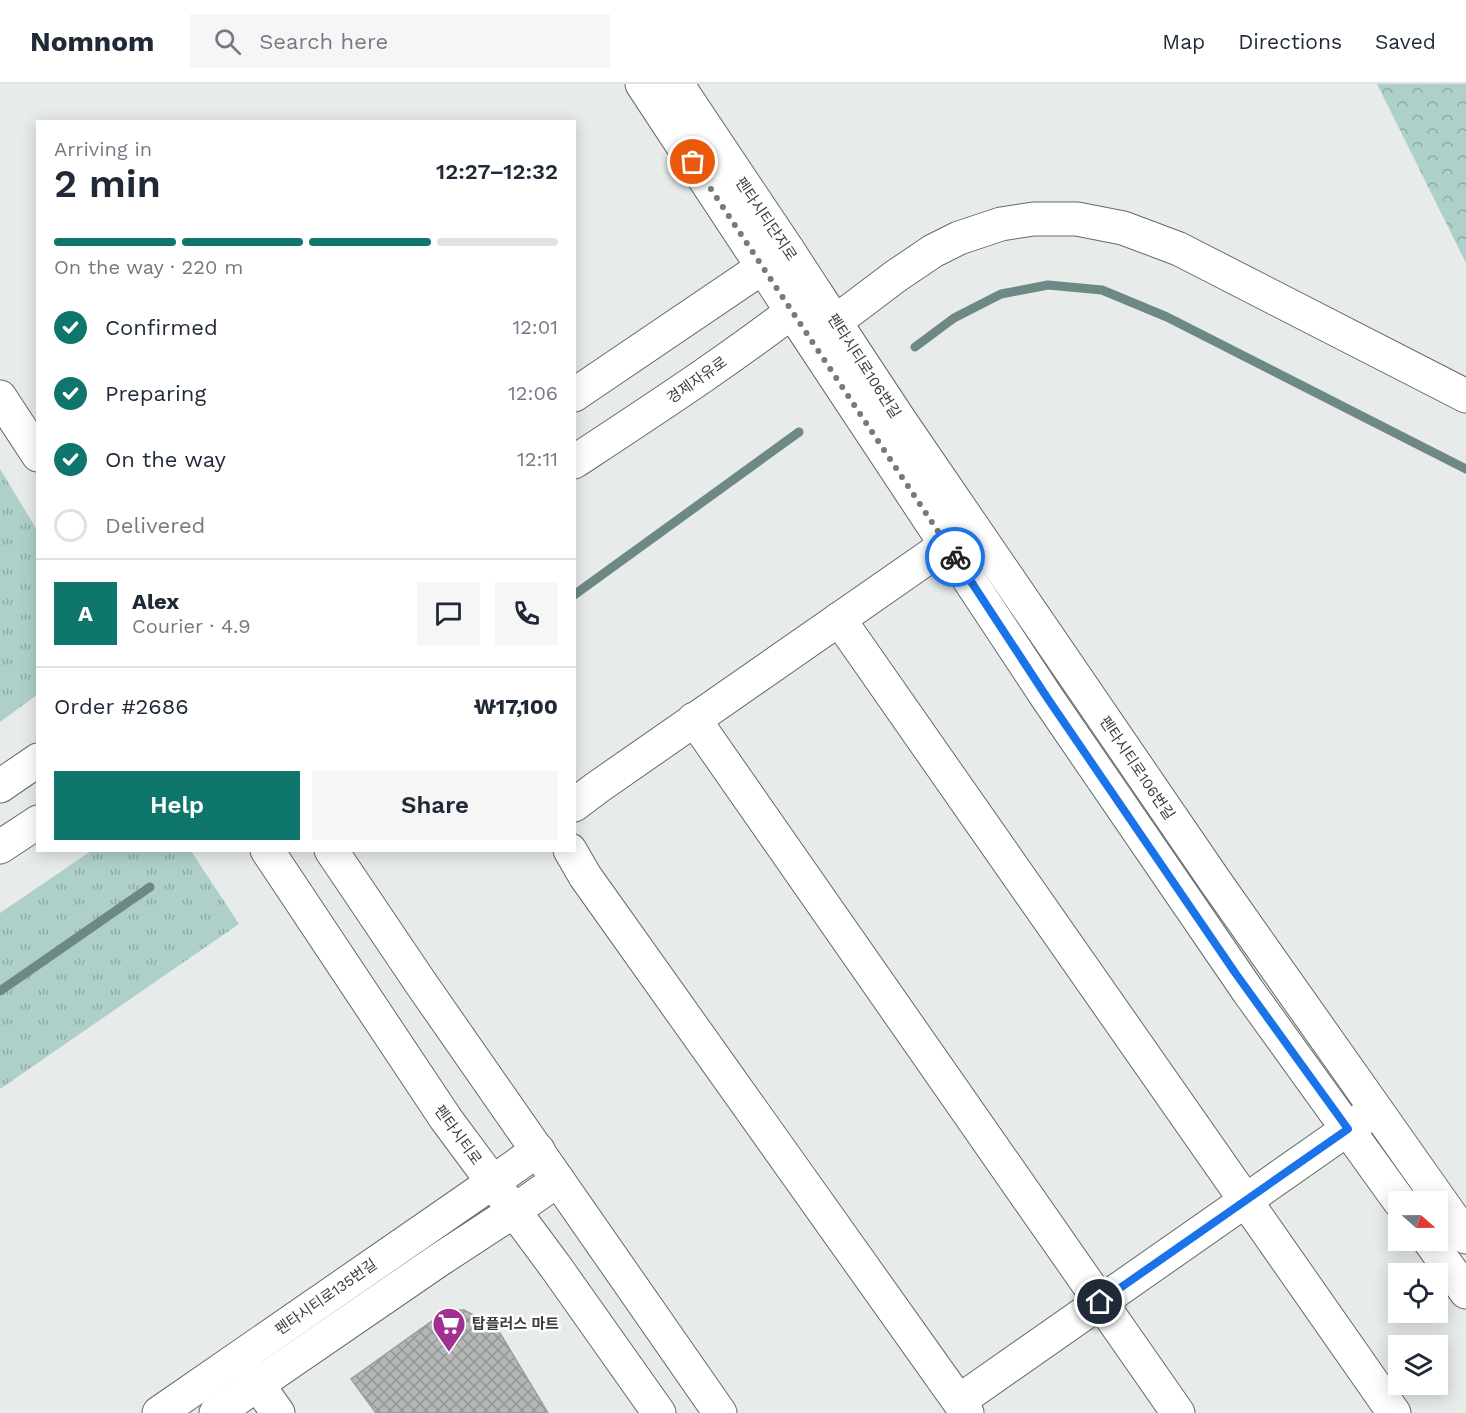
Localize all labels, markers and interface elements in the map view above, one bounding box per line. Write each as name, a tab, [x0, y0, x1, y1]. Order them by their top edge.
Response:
search box	[190, 14, 610, 68]
text: Nomnom	[30, 25, 154, 58]
icon: search	[211, 25, 244, 58]
text: Search here	[259, 29, 388, 54]
text: Map	[1162, 29, 1205, 54]
text: Directions	[1238, 29, 1342, 54]
text: Saved	[1375, 29, 1436, 54]
pin	[667, 136, 718, 187]
text: Arriving in	[54, 137, 152, 161]
icon: bag	[676, 145, 709, 178]
text: 12:27–12:32	[436, 159, 558, 184]
text: 2 min	[54, 161, 161, 206]
street label: 펜타시티단지로	[732, 174, 800, 264]
text: On the way · 220 m	[54, 255, 243, 279]
street label: 펜타시티로106번길	[824, 310, 904, 422]
icon: check	[54, 311, 87, 344]
text: Confirmed	[105, 315, 218, 340]
text: 12:01	[512, 315, 558, 339]
street label: 경제자유로	[664, 353, 730, 407]
icon: check	[54, 377, 87, 410]
text: Preparing	[105, 381, 206, 406]
text: 12:06	[508, 381, 558, 405]
icon: check	[54, 443, 87, 476]
text: On the way	[105, 447, 226, 472]
text: 12:11	[517, 447, 558, 471]
text: Delivered	[105, 513, 205, 538]
courier	[925, 527, 985, 587]
icon: bike	[939, 541, 972, 574]
button: chat	[417, 582, 480, 645]
button: phone	[495, 582, 558, 645]
text: Alex	[132, 589, 179, 614]
text: A	[78, 601, 93, 626]
text: Courier · 4.9	[132, 614, 251, 638]
text: Order #2686	[54, 694, 189, 719]
text: ₩17,100	[474, 694, 558, 719]
street label: 펜타시티로106번길	[1096, 713, 1178, 823]
button: Help	[54, 771, 300, 840]
button: Share	[312, 771, 558, 840]
street label: 펜타시티로	[430, 1102, 486, 1168]
north arrow	[1388, 1191, 1448, 1251]
map controls	[1388, 1191, 1448, 1395]
street label: 펜타시티로135번길	[272, 1255, 380, 1339]
button: locate	[1388, 1263, 1448, 1323]
pin	[1074, 1276, 1125, 1327]
icon: home	[1083, 1285, 1116, 1318]
supermarket icon: 탑플러스 마트	[431, 1306, 467, 1353]
place label: 탑플러스 마트	[472, 1315, 559, 1333]
button: layers	[1388, 1335, 1448, 1395]

